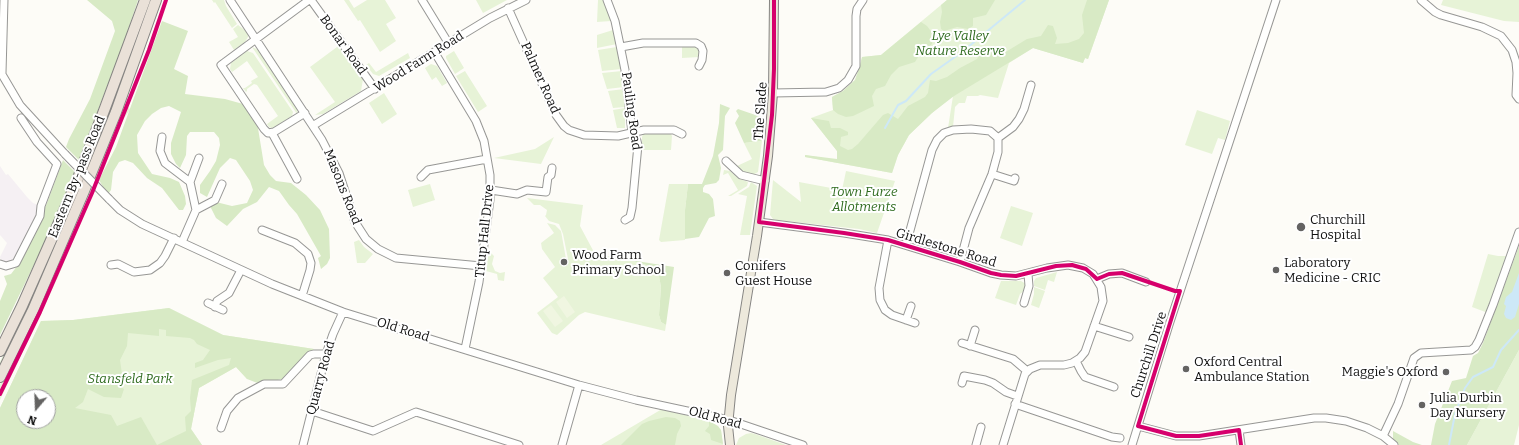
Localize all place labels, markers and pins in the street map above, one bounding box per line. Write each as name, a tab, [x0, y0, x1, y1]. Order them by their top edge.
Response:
place label: Churchill Hospital	[1310, 212, 1365, 243]
marker: Churchill Hospital	[1295, 221, 1307, 233]
place label: Wood Farm Primary School	[572, 247, 665, 278]
place label: Laboratory Medicine - CRIC	[1284, 255, 1381, 286]
marker: Wood Farm Primary School	[559, 257, 569, 267]
place label: Conifers Guest House	[735, 258, 812, 289]
marker: Laboratory Medicine - CRIC	[1271, 265, 1281, 275]
marker: Conifers Guest House	[722, 268, 732, 278]
place label: Oxford Central Ambulance Station	[1194, 354, 1310, 385]
marker: Oxford Central Ambulance Station	[1181, 364, 1191, 374]
place label: Maggie's Oxford	[1342, 364, 1438, 380]
marker: Maggie's Oxford	[1441, 367, 1451, 377]
place label: Julia Durbin Day Nursery	[1430, 390, 1505, 421]
marker: Julia Durbin Day Nursery	[1417, 400, 1427, 410]

